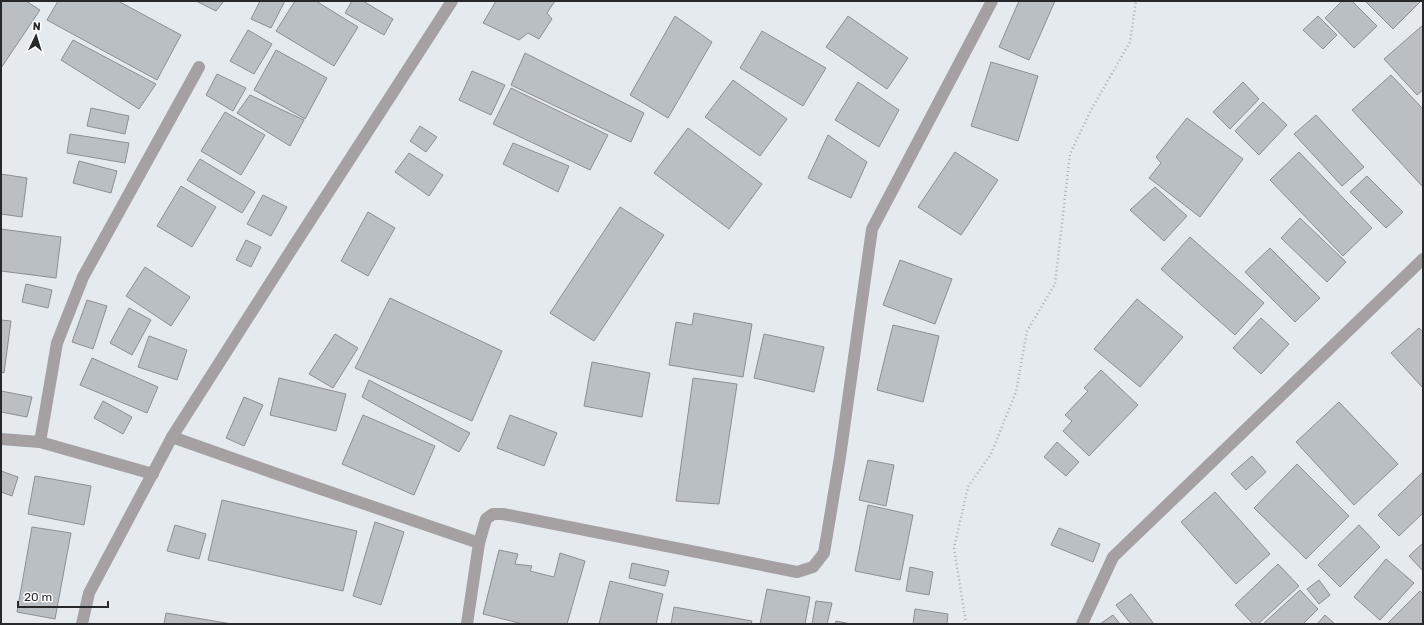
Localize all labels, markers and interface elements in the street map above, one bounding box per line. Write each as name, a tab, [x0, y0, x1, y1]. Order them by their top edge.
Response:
north arrow	[16, 16, 56, 56]
text: N	[32, 20, 41, 33]
scale bar	[18, 583, 108, 609]
text: 20 m	[24, 590, 52, 604]

